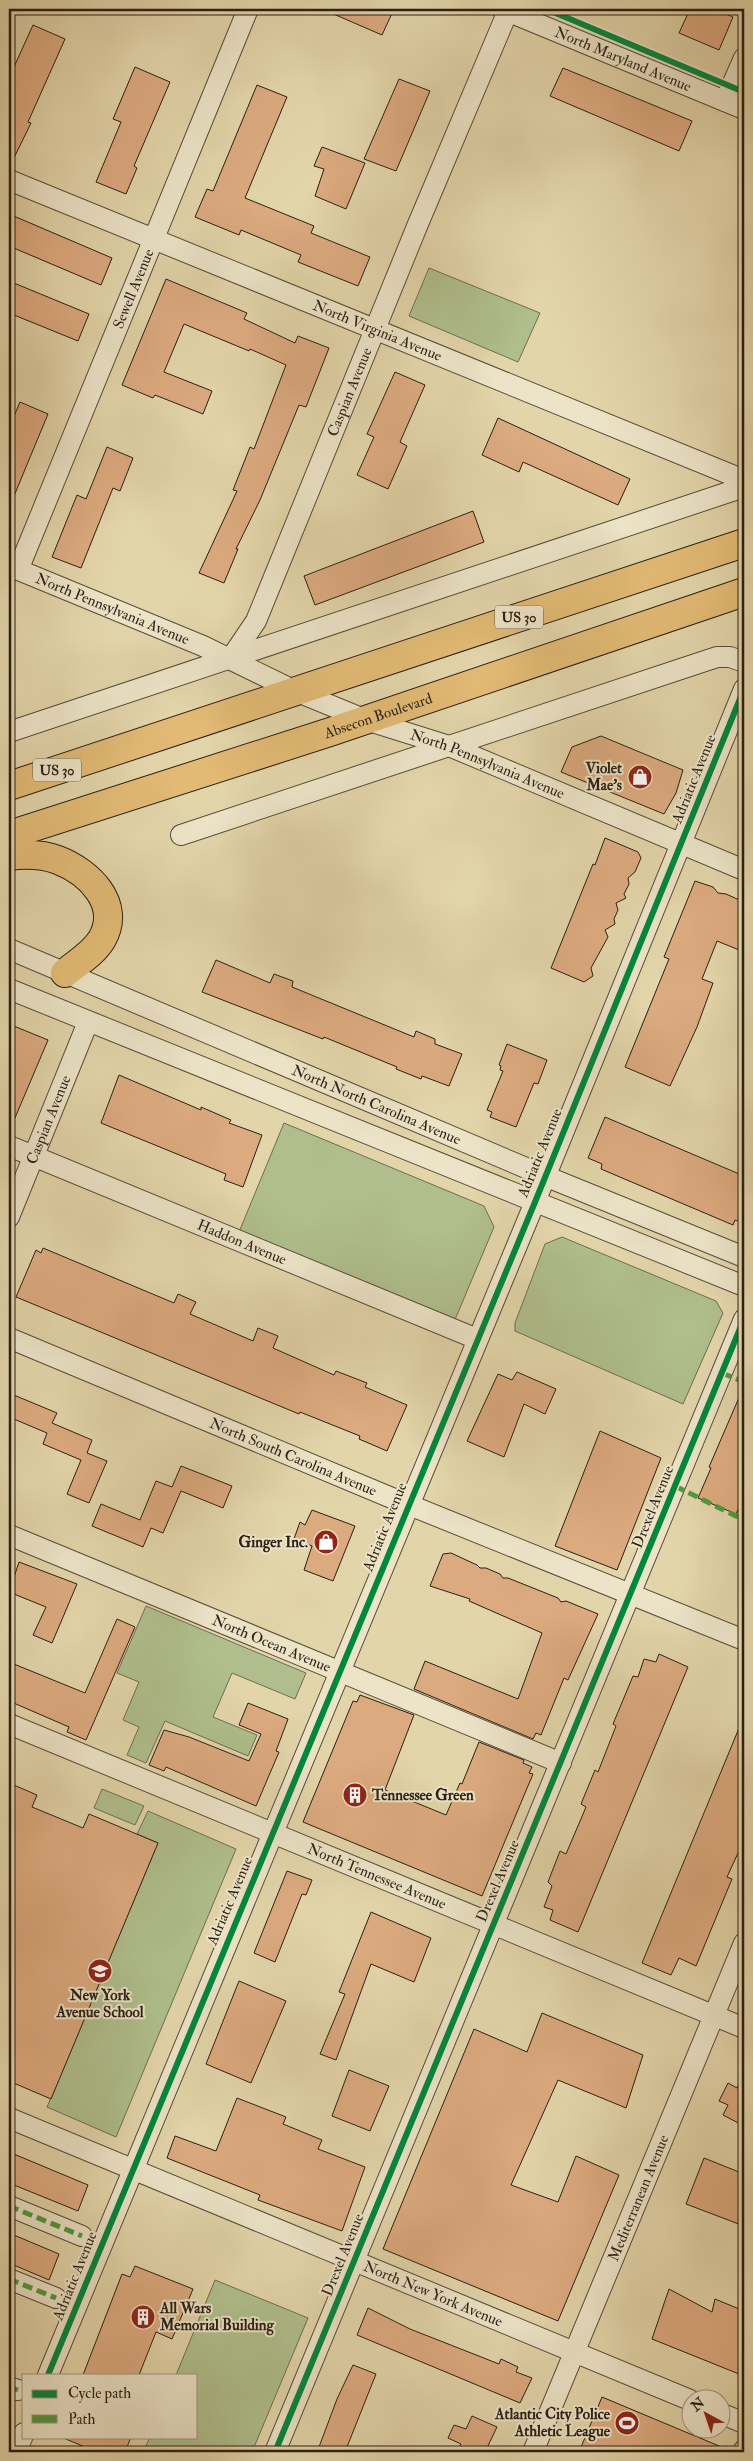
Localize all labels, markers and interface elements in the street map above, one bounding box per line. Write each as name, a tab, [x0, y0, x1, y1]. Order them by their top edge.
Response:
street label: North Maryland Avenue	[552, 22, 694, 96]
street label: Sewell Avenue	[109, 246, 158, 331]
street label: North Virginia Avenue	[310, 296, 445, 365]
street label: Caspian Avenue	[323, 345, 376, 439]
street label: North Pennsylvania Avenue	[33, 569, 192, 649]
road number: US 30	[495, 606, 543, 628]
street label: Absecon Boulevard	[321, 688, 435, 743]
street label: North Pennsylvania Avenue	[408, 725, 567, 803]
street label: Adriatic Avenue	[667, 732, 720, 827]
road number: US 30	[33, 758, 81, 782]
place label: Violet Mae's	[584, 759, 622, 795]
shop icon: Violet Mae's	[627, 764, 653, 790]
street label: North North Carolina Avenue	[289, 1060, 464, 1149]
street label: Caspian Avenue	[22, 1072, 75, 1167]
street label: Adriatic Avenue	[513, 1106, 566, 1201]
street label: Haddon Avenue	[194, 1215, 289, 1269]
street label: North South Carolina Avenue	[207, 1413, 380, 1500]
street label: Drexel Avenue	[628, 1463, 678, 1551]
street label: Adriatic Avenue	[358, 1480, 411, 1575]
shop icon: Ginger Inc.	[313, 1529, 339, 1555]
place label: Ginger Inc.	[239, 1533, 308, 1553]
street label: North Ocean Avenue	[209, 1610, 334, 1676]
building icon: Tennessee Green	[342, 1782, 368, 1808]
place label: Tennessee Green	[371, 1786, 474, 1805]
street label: Drexel Avenue	[472, 1837, 524, 1925]
street label: North Tennessee Avenue	[304, 1839, 449, 1913]
street label: Adriatic Avenue	[202, 1854, 257, 1949]
school or university icon: New York Avenue School	[87, 1958, 113, 1984]
place label: New York Avenue School	[55, 1986, 144, 2022]
street label: Mediterranean Avenue	[604, 2132, 673, 2264]
street label: Drexel Avenue	[318, 2211, 368, 2299]
street label: Adriatic Avenue	[48, 2229, 101, 2324]
street label: North New York Avenue	[361, 2256, 506, 2331]
place label: All Wars Memorial Building	[159, 2299, 275, 2336]
building icon: All Wars Memorial Building	[130, 2304, 156, 2330]
legend	[22, 2374, 198, 2438]
text: Cycle path	[68, 2384, 131, 2404]
north arrow	[680, 2388, 730, 2438]
text: N	[687, 2394, 709, 2416]
place label: Atlantic City Police Athletic League	[494, 2405, 611, 2442]
text: Path	[68, 2410, 95, 2429]
sports icon: Atlantic City Police Athletic League	[614, 2410, 640, 2436]

